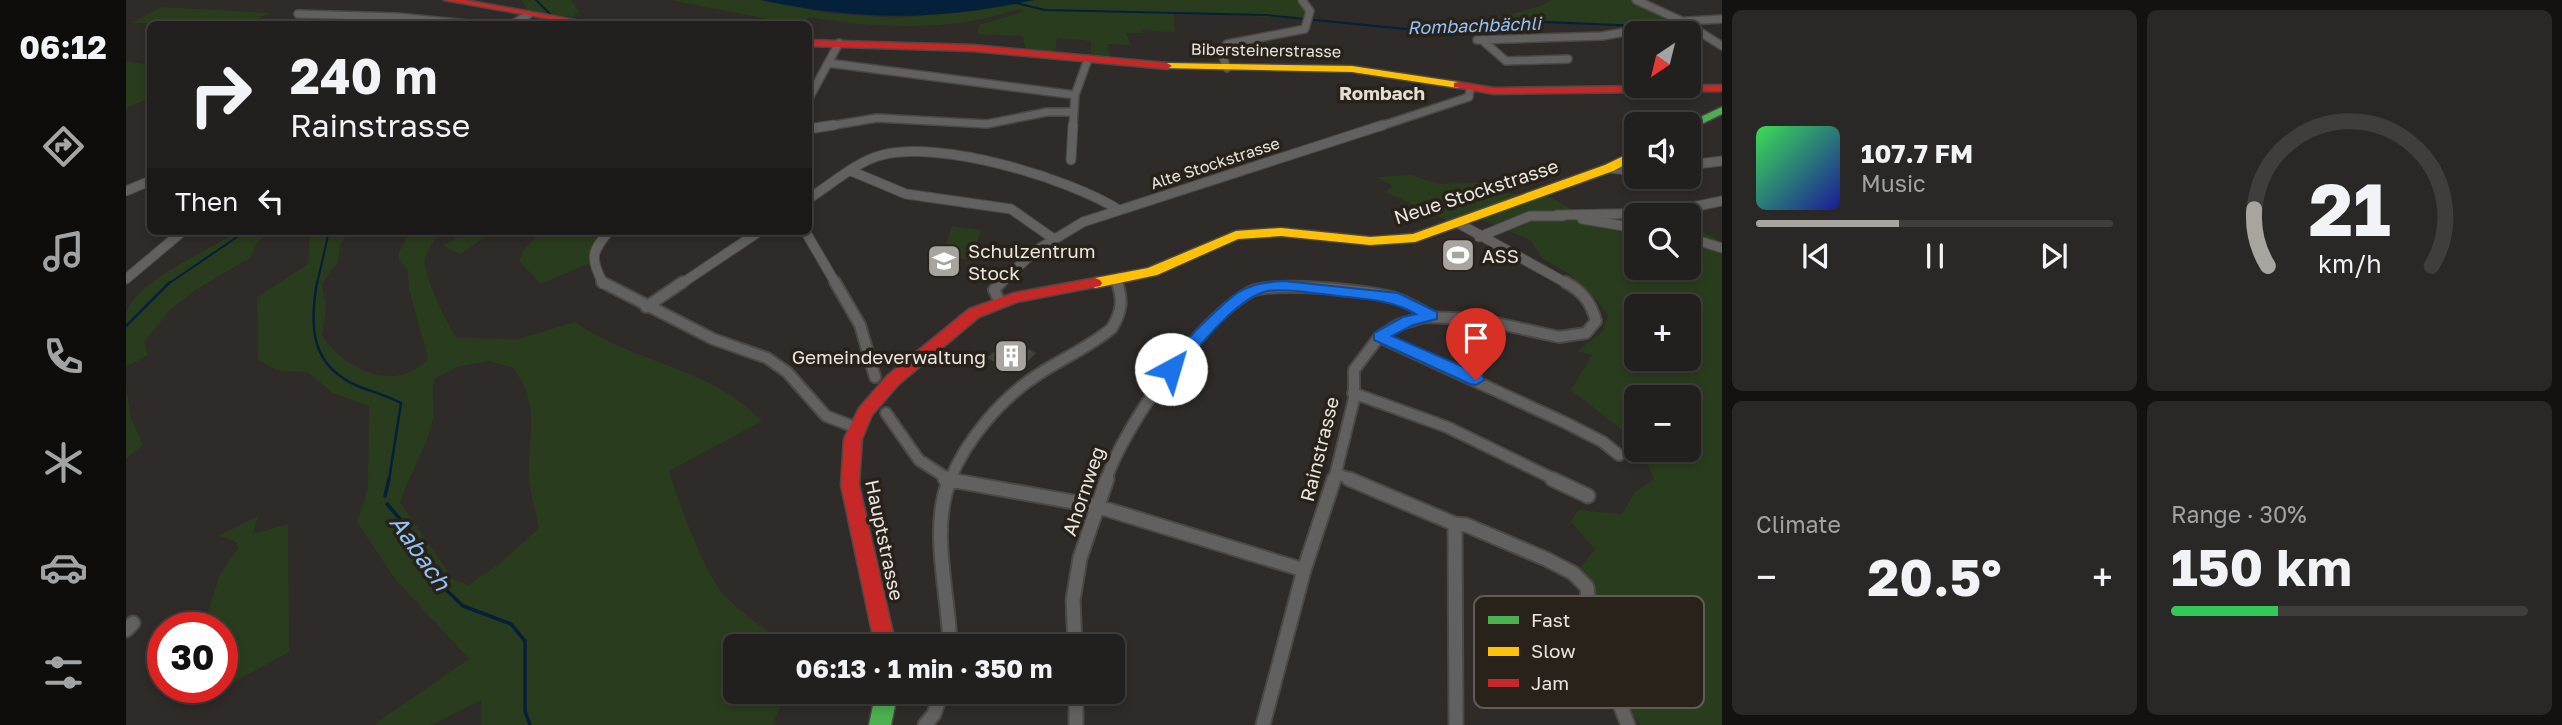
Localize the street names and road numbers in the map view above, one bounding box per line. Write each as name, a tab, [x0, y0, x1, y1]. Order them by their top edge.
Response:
street label: Bibersteinerstrasse	[1191, 39, 1341, 61]
street label: Alte Stockstrasse	[1148, 133, 1282, 193]
street label: Neue Stockstrasse	[1391, 154, 1561, 228]
street label: Rainstrasse	[1295, 394, 1343, 504]
street label: Ahornweg	[1057, 443, 1109, 539]
street label: Hauptstrasse	[861, 478, 909, 602]

